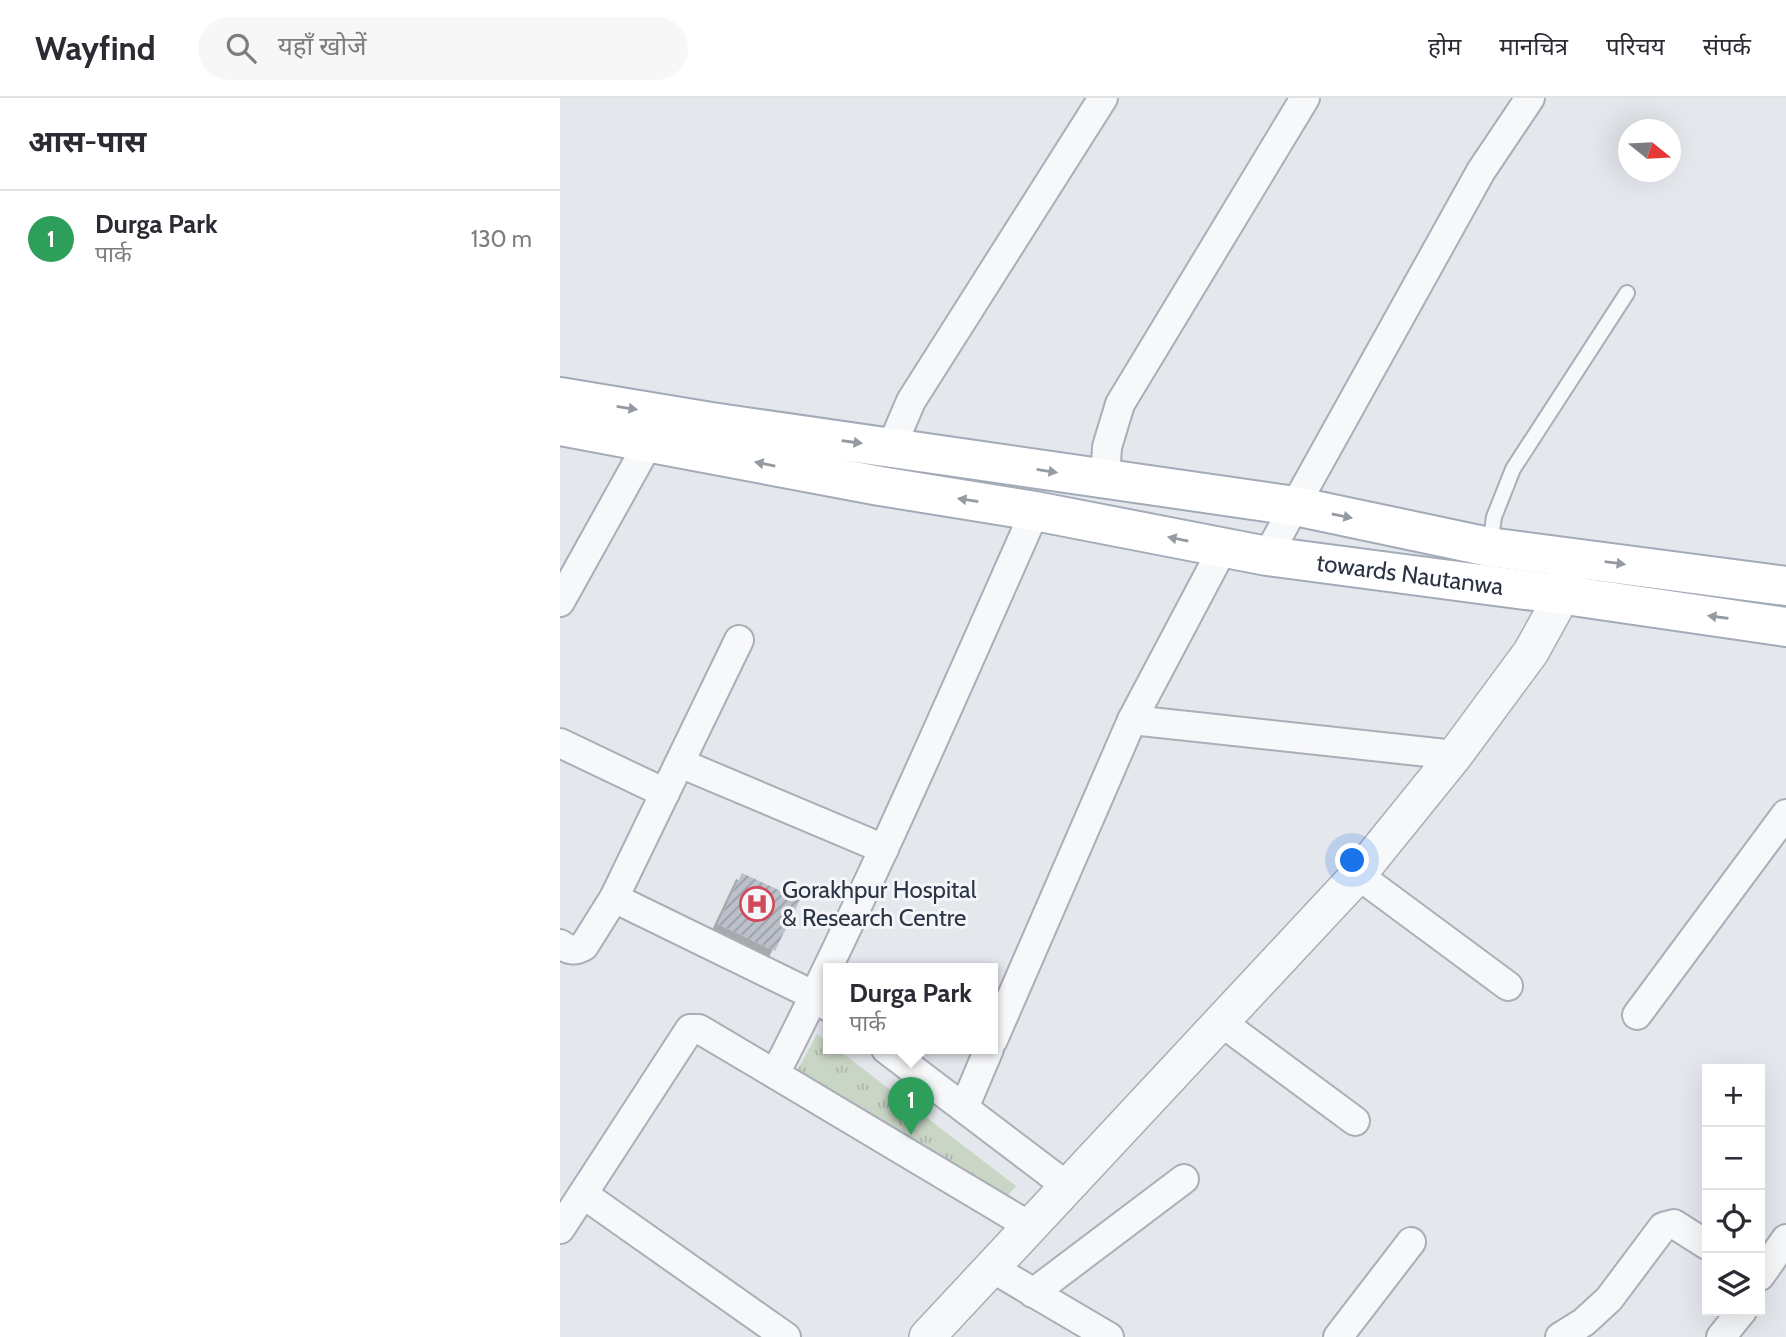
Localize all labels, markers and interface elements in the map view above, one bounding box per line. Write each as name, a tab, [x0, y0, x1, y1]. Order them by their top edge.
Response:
search box	[198, 17, 688, 80]
text: Wayfind	[35, 28, 156, 68]
icon: search	[222, 29, 260, 67]
text: यहाँ खोजें	[278, 30, 366, 62]
text: होम	[1428, 32, 1461, 61]
text: मानचित्र	[1499, 32, 1568, 61]
text: परिचय	[1606, 32, 1665, 61]
text: संपर्क	[1703, 32, 1751, 61]
north arrow	[1618, 119, 1681, 182]
text: आस-पास	[28, 123, 146, 160]
text: Durga Park	[95, 208, 218, 240]
text: 1	[47, 225, 55, 253]
text: 130 m	[471, 225, 532, 253]
text: पार्क	[95, 240, 132, 268]
one-way arrow	[616, 403, 638, 414]
one-way arrow	[841, 437, 863, 448]
one-way arrow	[754, 458, 776, 469]
one-way arrow	[1036, 466, 1058, 477]
one-way arrow	[957, 494, 979, 505]
one-way arrow	[1331, 511, 1353, 522]
one-way arrow	[1167, 533, 1189, 544]
street label: towards Nautanwa	[1315, 548, 1506, 601]
one-way arrow	[1604, 558, 1626, 569]
one-way arrow	[1707, 612, 1729, 623]
your location	[1335, 843, 1369, 877]
place label: Gorakhpur Hospital & Research Centre	[782, 875, 977, 932]
hospital icon: Gorakhpur Hospital & Research Centre	[738, 885, 776, 923]
popup	[823, 963, 998, 1054]
text: Durga Park	[849, 977, 972, 1009]
text: पार्क	[849, 1009, 886, 1037]
map controls	[1702, 1064, 1765, 1316]
button: +	[1702, 1064, 1765, 1127]
pin: 1	[888, 1077, 934, 1135]
button: −	[1702, 1127, 1765, 1190]
button: locate	[1702, 1190, 1765, 1253]
button: layers	[1702, 1253, 1765, 1316]

